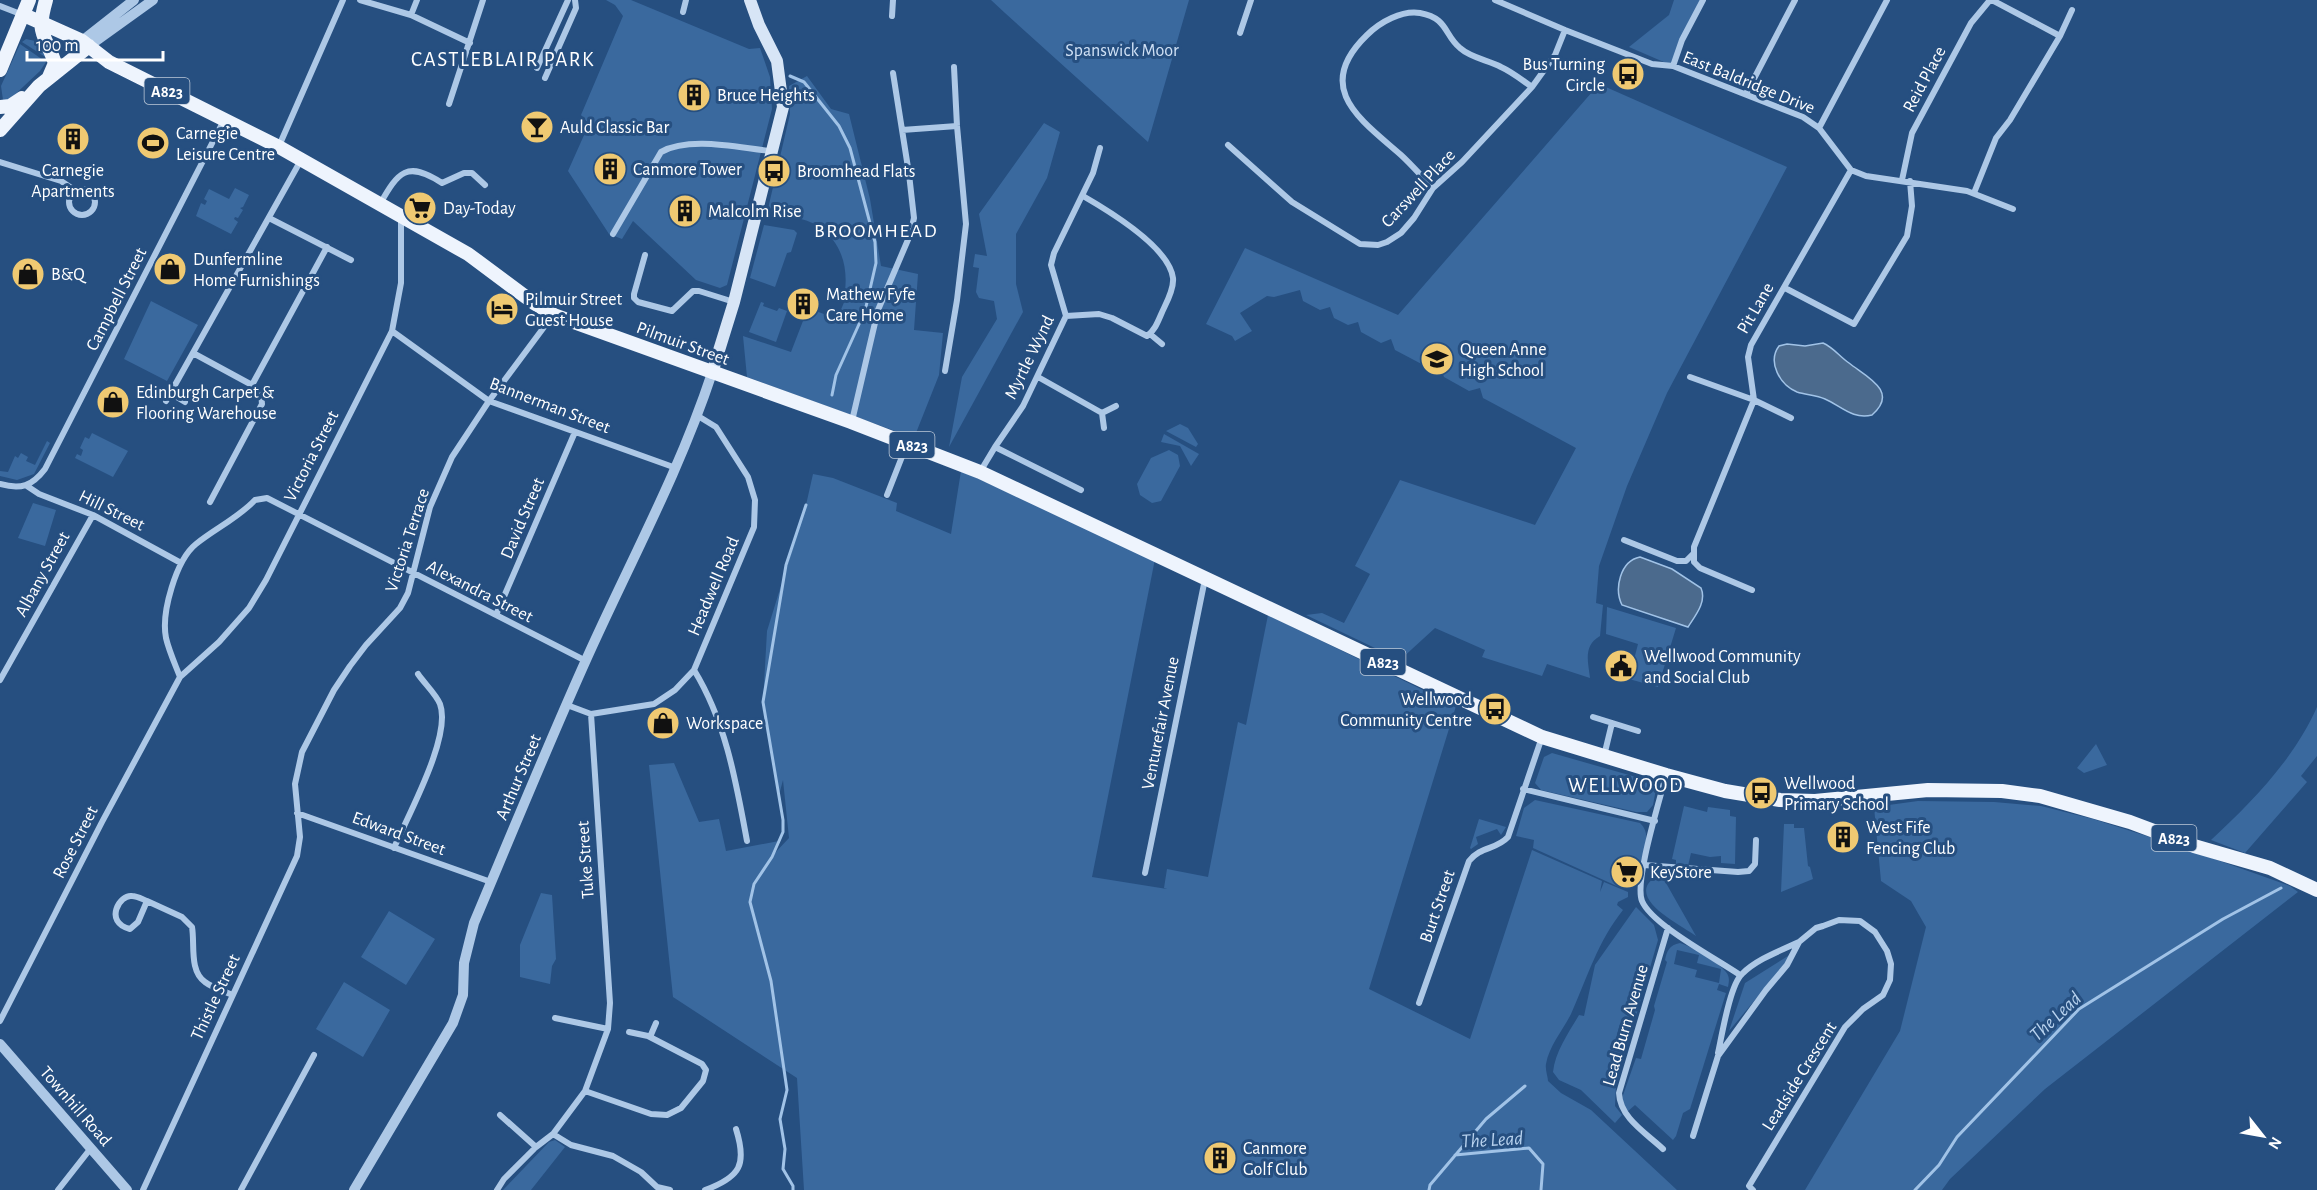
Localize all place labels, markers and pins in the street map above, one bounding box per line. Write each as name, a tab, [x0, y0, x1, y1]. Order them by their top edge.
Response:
place label: Bus Turning Circle	[1523, 56, 1605, 95]
bus stop icon: Bus Turning Circle	[1610, 56, 1646, 92]
building icon: Bruce Heights	[676, 77, 712, 113]
place label: Bruce Heights	[717, 87, 815, 105]
bar icon: Auld Classic Bar	[519, 109, 555, 145]
place label: Auld Classic Bar	[560, 119, 669, 137]
building icon: Carnegie Apartments	[55, 121, 91, 157]
sports icon: Carnegie Leisure Centre	[135, 125, 171, 161]
place label: Carnegie Leisure Centre	[176, 125, 275, 164]
building icon: Canmore Tower	[592, 151, 628, 187]
bus stop icon: Broomhead Flats	[756, 153, 792, 189]
place label: Canmore Tower	[633, 161, 742, 179]
place label: Carnegie Apartments	[31, 162, 115, 201]
place label: Broomhead Flats	[797, 163, 915, 181]
supermarket icon: Day-Today	[402, 190, 438, 226]
building icon: Malcolm Rise	[667, 193, 703, 229]
place label: Day-Today	[443, 200, 516, 218]
place label: Malcolm Rise	[708, 203, 802, 221]
shop icon: Dunfermline Home Furnishings	[152, 251, 188, 287]
place label: Dunfermline Home Furnishings	[193, 251, 320, 290]
shop icon: B&Q	[10, 256, 46, 292]
place label: B&Q	[51, 266, 87, 284]
building icon: Mathew Fyfe Care Home	[785, 286, 821, 322]
place label: Mathew Fyfe Care Home	[826, 286, 916, 325]
hotel icon: Pilmuir Street Guest House	[484, 291, 520, 327]
place label: Pilmuir Street Guest House	[525, 291, 623, 330]
school or university icon: Queen Anne High School	[1419, 341, 1455, 377]
place label: Queen Anne High School	[1460, 341, 1546, 380]
shop icon: Edinburgh Carpet & Flooring Warehouse	[95, 384, 131, 420]
place label: Edinburgh Carpet & Flooring Warehouse	[136, 384, 277, 423]
public building icon: Wellwood Community and Social Club	[1603, 648, 1639, 684]
place label: Wellwood Community and Social Club	[1644, 648, 1801, 687]
place label: Wellwood Community Centre	[1340, 691, 1472, 730]
bus stop icon: Wellwood Community Centre	[1477, 691, 1513, 727]
shop icon: Workspace	[645, 705, 681, 741]
place label: Workspace	[686, 715, 763, 733]
bus stop icon: Wellwood Primary School	[1743, 775, 1779, 811]
place label: Wellwood Primary School	[1784, 775, 1889, 814]
building icon: West Fife Fencing Club	[1825, 819, 1861, 855]
place label: West Fife Fencing Club	[1866, 819, 1955, 858]
supermarket icon: KeyStore	[1609, 854, 1645, 890]
place label: KeyStore	[1650, 864, 1712, 882]
building icon: Canmore Golf Club	[1202, 1140, 1238, 1176]
place label: Canmore Golf Club	[1243, 1140, 1307, 1179]

